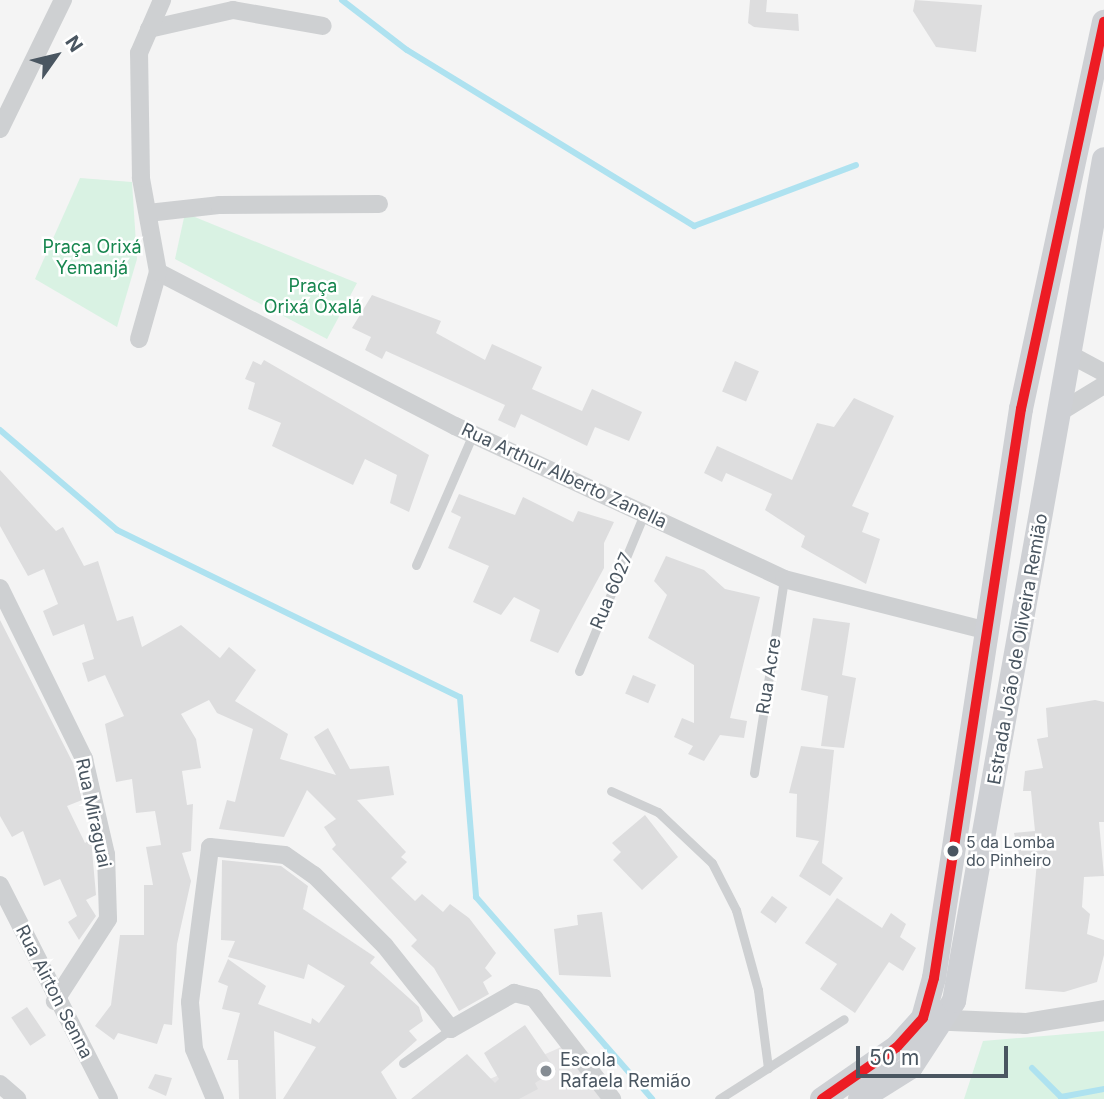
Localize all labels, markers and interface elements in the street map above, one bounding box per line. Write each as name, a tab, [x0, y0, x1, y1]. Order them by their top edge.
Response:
north arrow	[21, 21, 91, 91]
text: N	[60, 32, 87, 56]
park label: Praça Orixá Yemanjá	[42, 237, 142, 280]
park label: Praça Orixá Oxalá	[264, 276, 362, 318]
street label: Rua Arthur Alberto Zanella	[458, 419, 670, 533]
street label: Estrada João de Oliveira Remião	[983, 512, 1053, 786]
street label: Rua 6027	[586, 549, 638, 633]
street label: Rua Acre	[752, 636, 786, 716]
street label: Rua Miraguai	[71, 756, 115, 870]
place label: 5 da Lomba do Pinheiro	[966, 832, 1055, 870]
marker: 5 da Lomba do Pinheiro	[946, 844, 960, 858]
street label: Rua Airton Senna	[11, 922, 97, 1062]
scale bar	[859, 1032, 1011, 1076]
text: 50 m	[869, 1045, 919, 1070]
place label: Escola Rafaela Remião	[560, 1050, 691, 1092]
marker: Escola Rafaela Remião	[538, 1063, 554, 1079]

